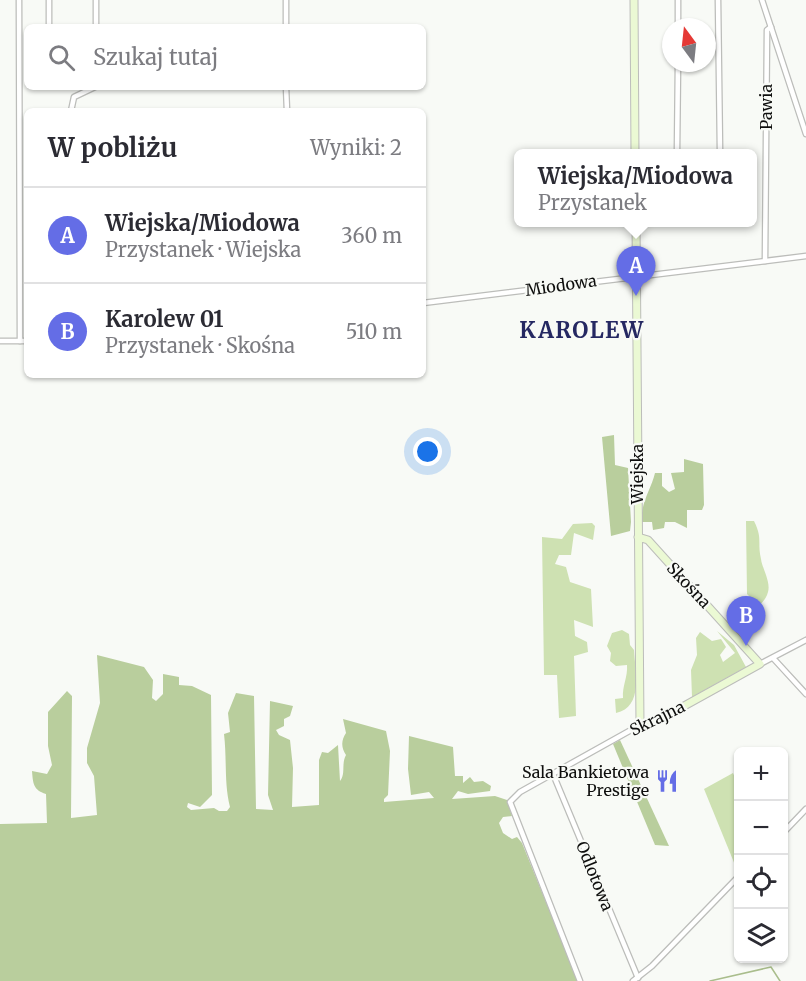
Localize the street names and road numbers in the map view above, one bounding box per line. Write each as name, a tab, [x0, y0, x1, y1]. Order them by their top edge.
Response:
street label: Pawia	[756, 84, 776, 130]
street label: Miodowa	[524, 270, 598, 300]
street label: Wiejska	[627, 443, 647, 505]
street label: Skośna	[663, 558, 716, 612]
street label: Skrajna	[626, 696, 688, 740]
street label: Odlotowa	[572, 838, 618, 914]

